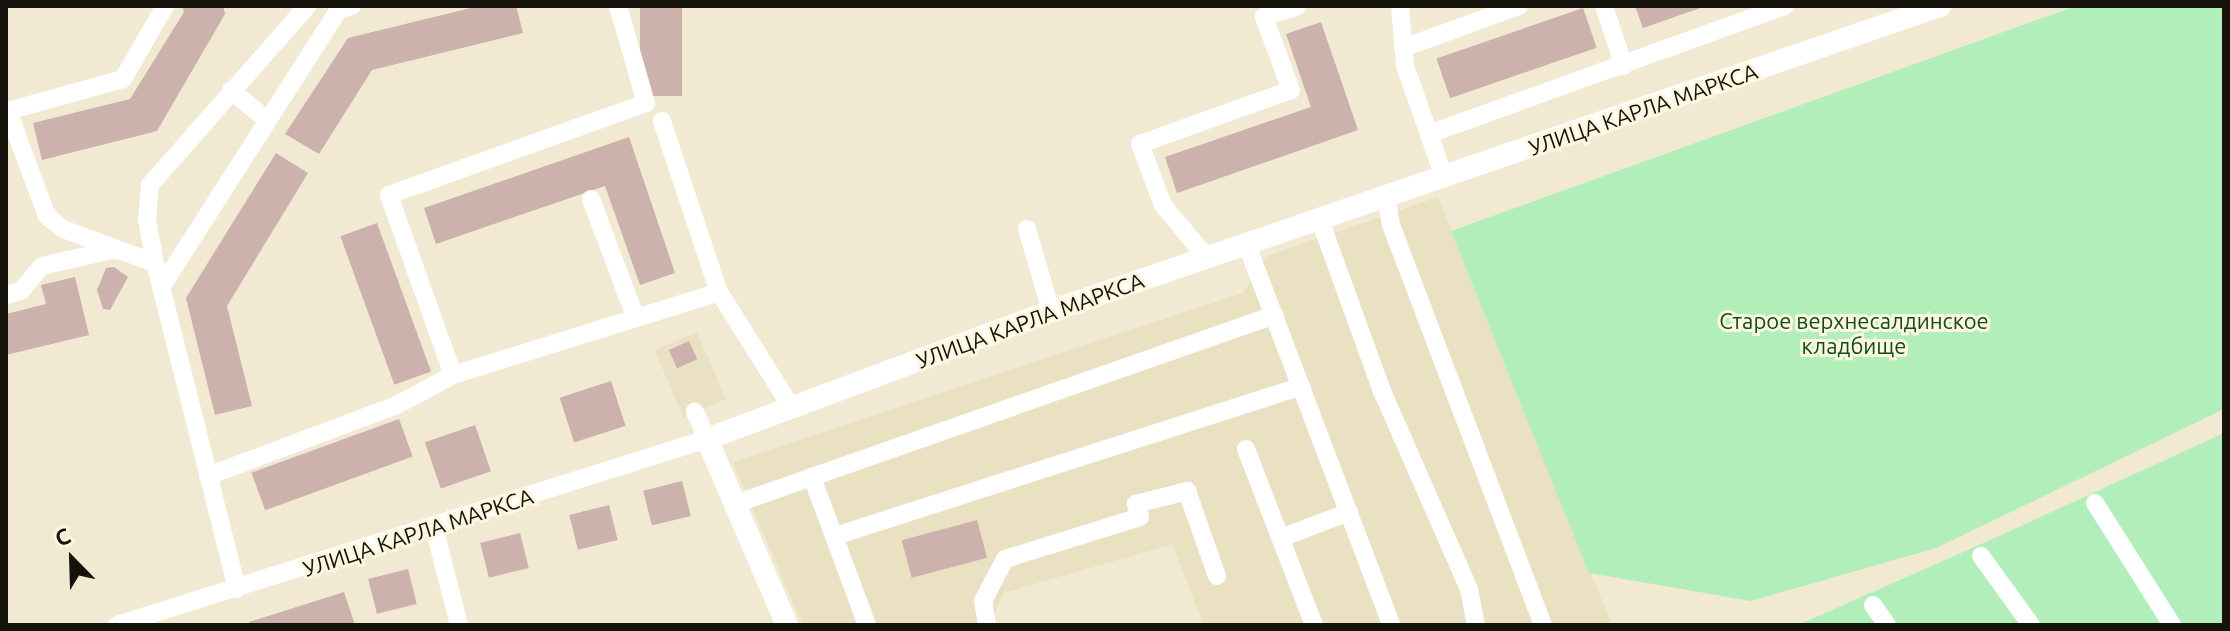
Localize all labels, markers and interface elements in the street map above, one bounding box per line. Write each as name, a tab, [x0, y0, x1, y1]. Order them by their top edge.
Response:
street label: УЛИЦА КАРЛА МАРКСА	[1525, 57, 1761, 161]
street label: УЛИЦА КАРЛА МАРКСА	[913, 267, 1147, 373]
park label: Старое верхнесалдинское кладбище	[1719, 307, 1989, 358]
street label: УЛИЦА КАРЛА МАРКСА	[300, 482, 536, 582]
north arrow	[32, 519, 112, 599]
text: С	[51, 522, 74, 551]

